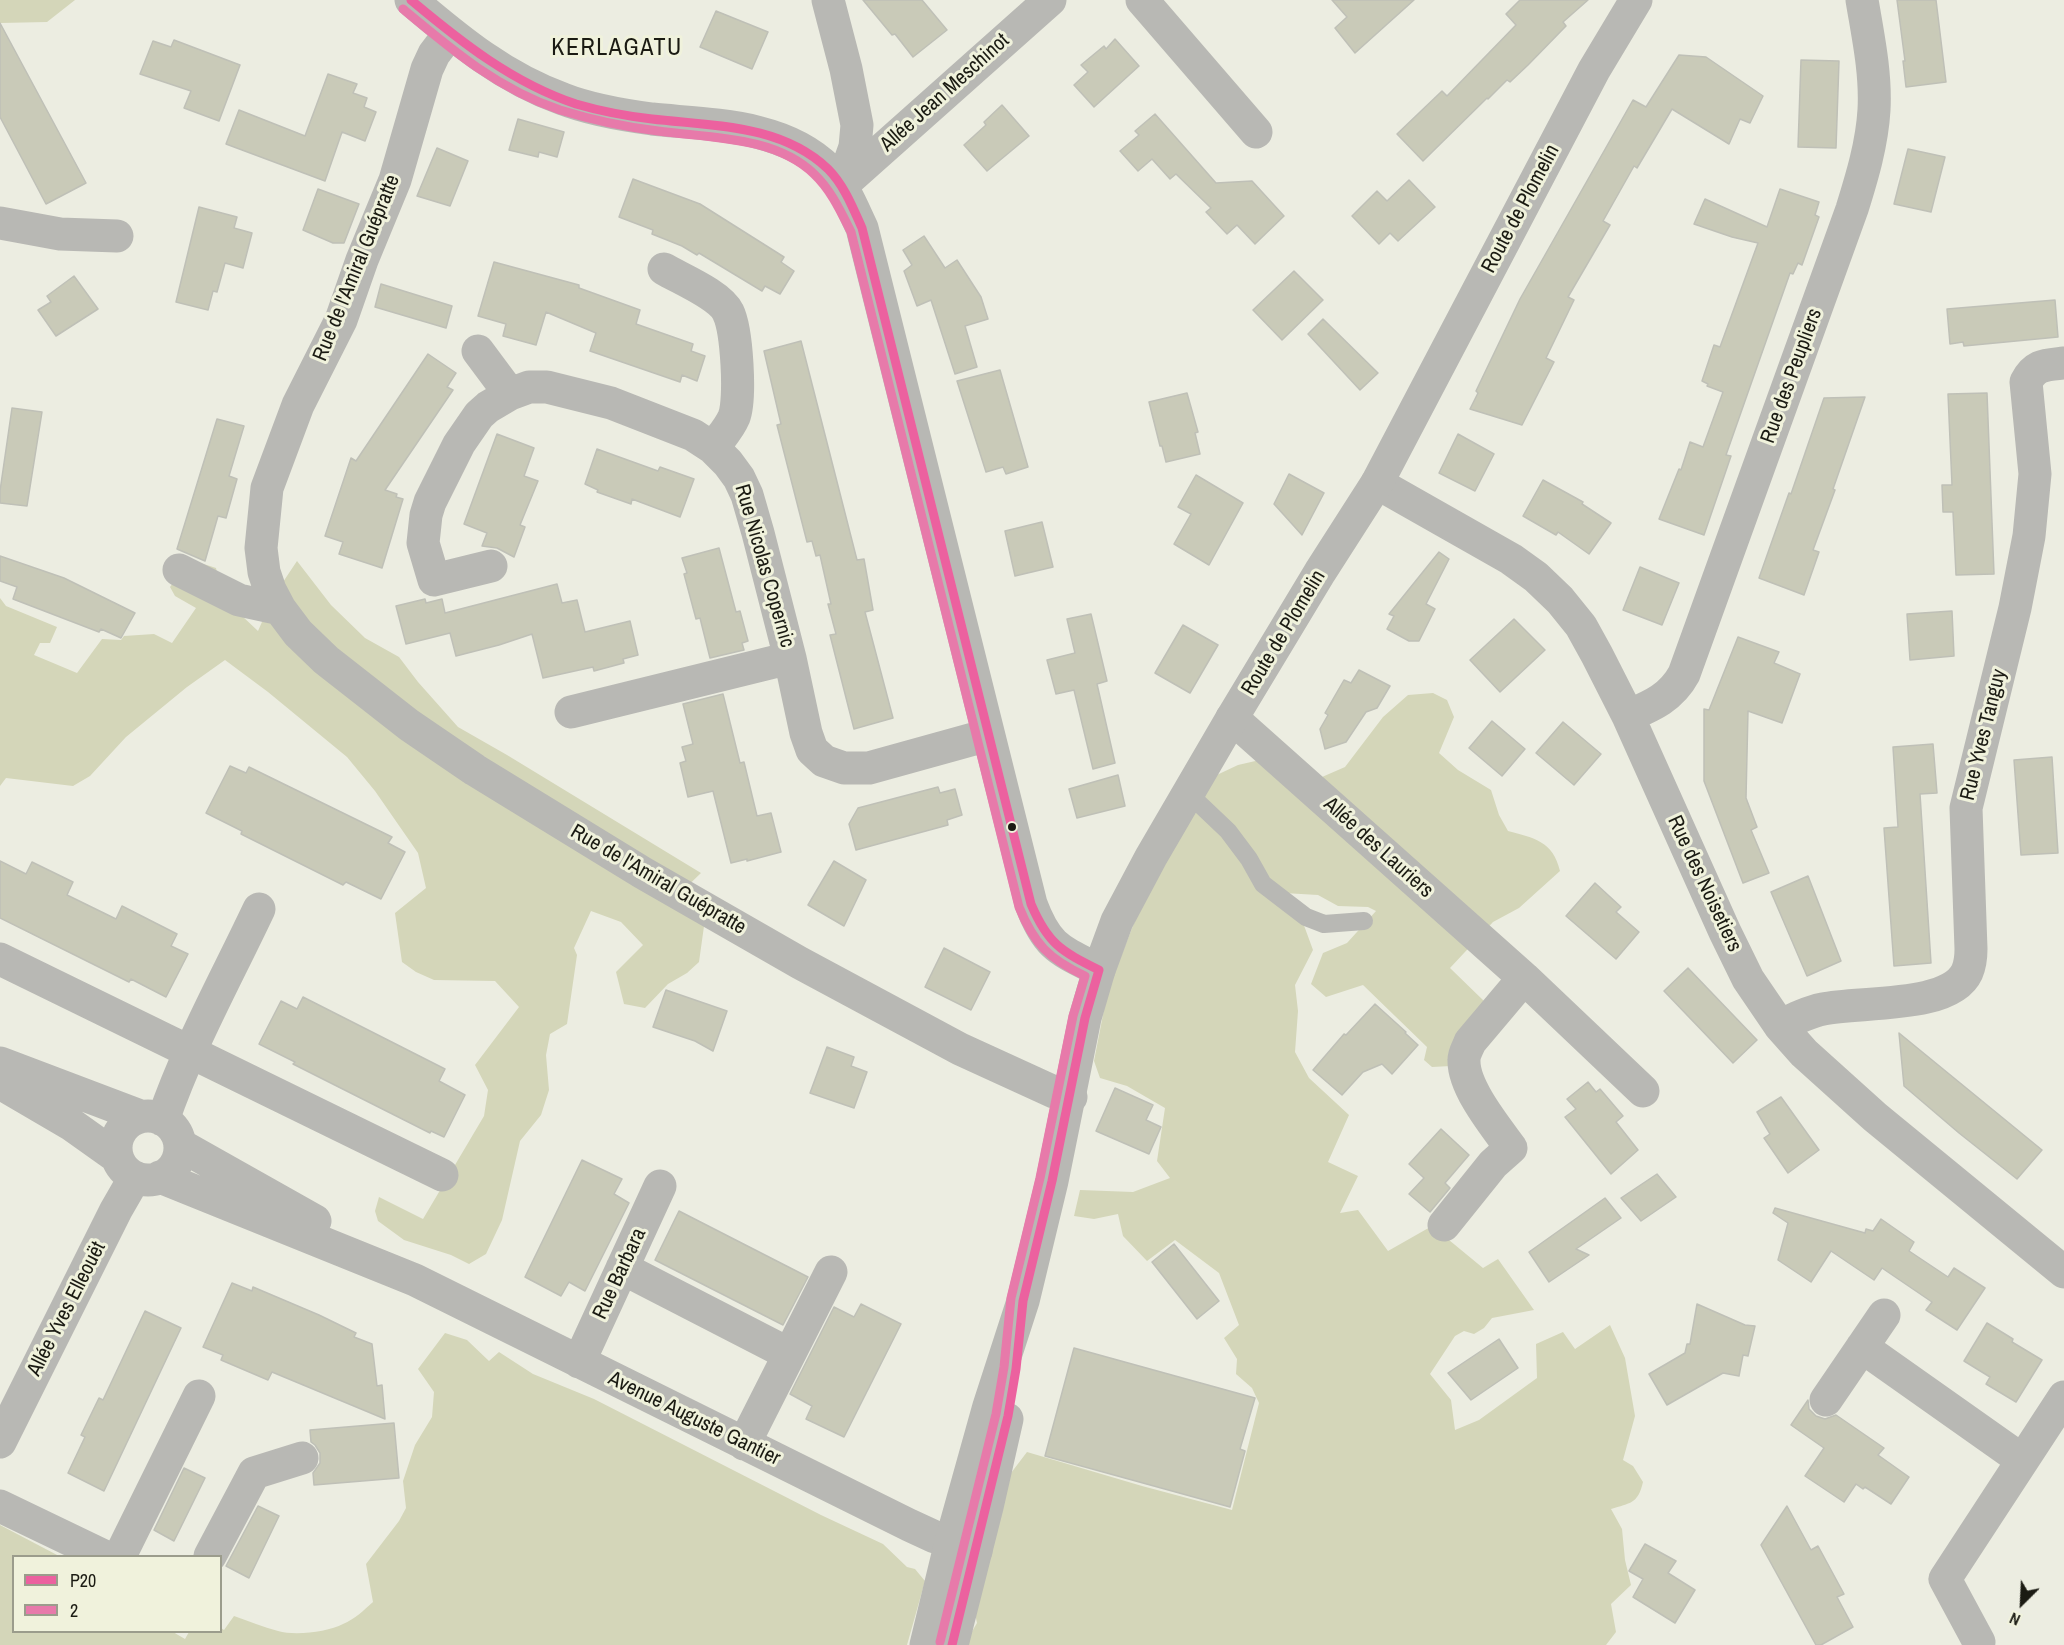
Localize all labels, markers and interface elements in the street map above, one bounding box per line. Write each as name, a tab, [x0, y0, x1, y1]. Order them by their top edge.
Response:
street label: Allée Jean Meschinot	[875, 29, 1015, 157]
district label: KERLAGATU	[551, 35, 683, 63]
street label: Route de Plomelin	[1477, 141, 1565, 277]
street label: Rue de l'Amiral Guépratte	[308, 171, 406, 365]
street label: Rue des Peupliers	[1756, 305, 1828, 447]
street label: Rue Nicolas Copernic	[729, 482, 799, 650]
street label: Route de Plomelin	[1237, 566, 1331, 700]
street label: Rue Yves Tanguy	[1956, 667, 2012, 803]
street label: Allée des Lauriers	[1318, 792, 1438, 904]
street label: Rue des Noisetiers	[1661, 812, 1747, 956]
street label: Rue de l'Amiral Guépratte	[566, 819, 750, 941]
unlabelled marker	[1006, 821, 1018, 833]
street label: Rue Barbara	[588, 1224, 652, 1324]
street label: Allée Yves Elleouët	[22, 1238, 112, 1380]
street label: Avenue Auguste Gantier	[604, 1366, 784, 1472]
legend	[12, 1555, 222, 1633]
text: P20	[70, 1568, 96, 1593]
north arrow	[1992, 1573, 2052, 1633]
text: 2	[70, 1598, 78, 1623]
text: N	[2006, 1607, 2023, 1631]

